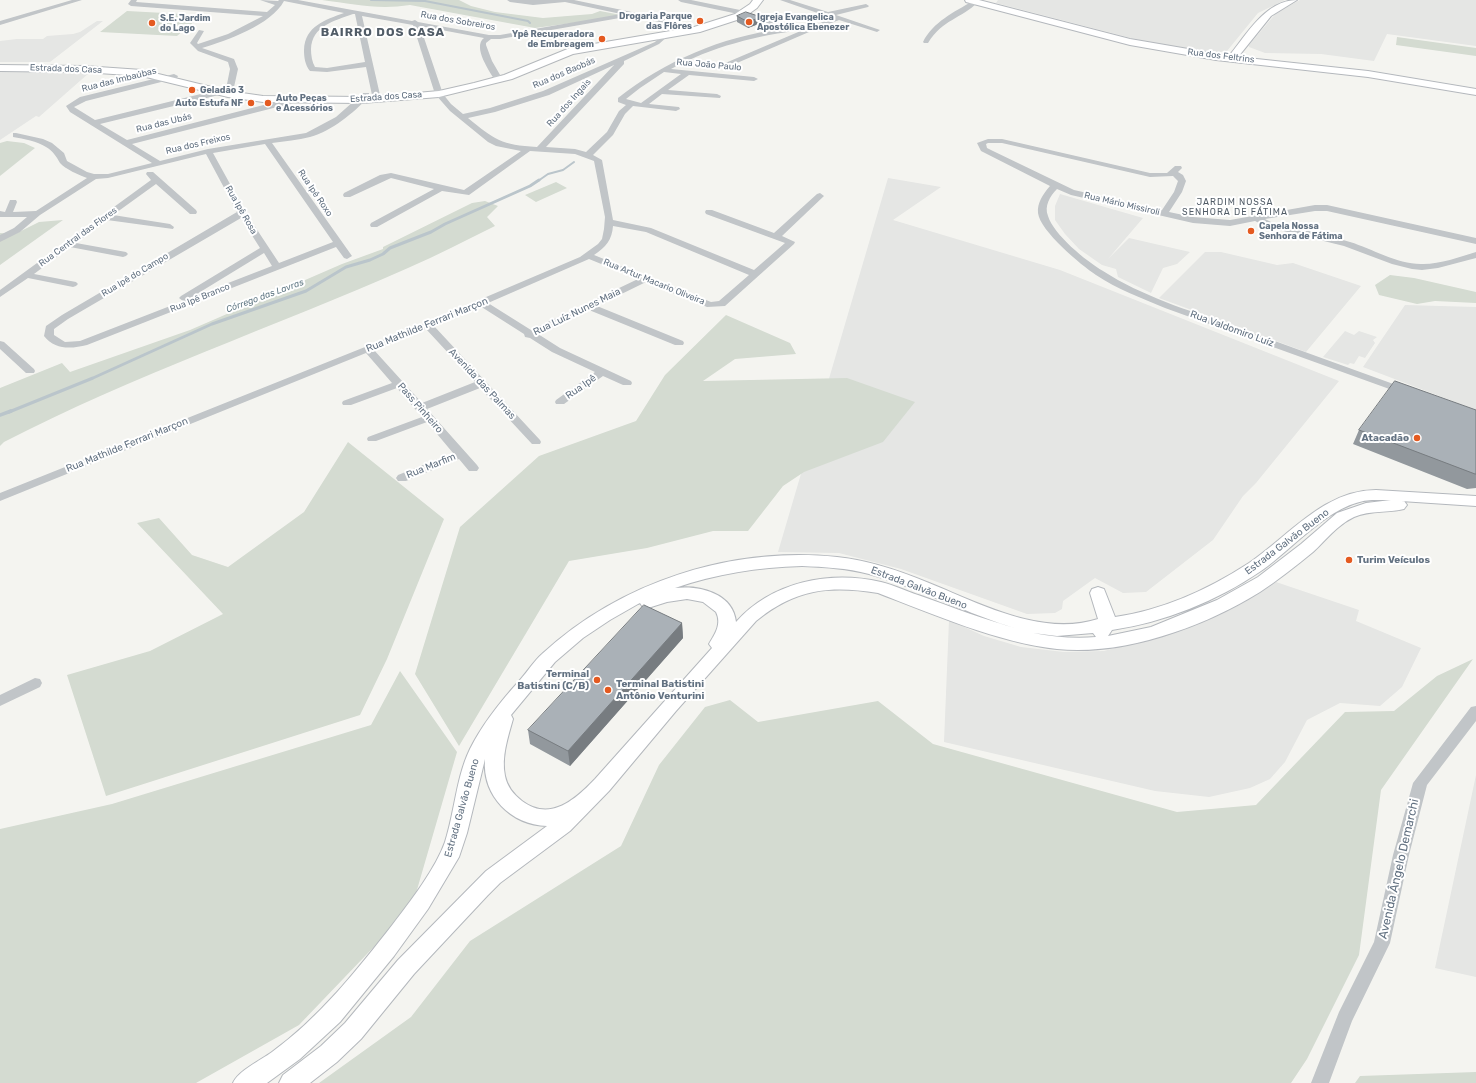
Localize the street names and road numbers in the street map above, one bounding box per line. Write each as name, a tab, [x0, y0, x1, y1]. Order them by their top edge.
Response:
street label: Rua dos Sobreiros	[420, 9, 496, 33]
street label: Rua dos Feltrins	[1187, 47, 1255, 65]
street label: Rua dos Baobás	[531, 55, 597, 91]
street label: Rua João Paulo	[676, 57, 742, 73]
street label: Estrada dos Casa	[30, 62, 102, 76]
street label: Rua das Imbaúbas	[80, 65, 158, 95]
street label: Rua dos Ingais	[545, 77, 593, 129]
street label: Estrada dos Casa	[350, 89, 422, 105]
street label: Rua das Ubás	[135, 111, 193, 135]
street label: Rua dos Freixos	[165, 131, 231, 157]
street label: Rua Ipê Roxo	[295, 167, 335, 219]
street label: Rua Ipê Rosa	[223, 184, 259, 236]
street label: Rua Mário Missiroli	[1083, 190, 1161, 218]
street label: Rua Central das Flores	[37, 205, 119, 269]
street label: Rua Ipê do Campo	[100, 251, 170, 299]
street label: Rua Artur Macario Oliveira	[602, 257, 706, 307]
street label: Rua Ipê Branco	[169, 281, 231, 315]
street label: Rua Luíz Nunes Maia	[531, 286, 623, 338]
street label: Rua Mathilde Ferrari Marçon	[364, 295, 490, 355]
street label: Rua Valdomiro Luíz	[1188, 308, 1276, 350]
street label: Avenida das Palmas	[446, 346, 518, 422]
street label: Rua Ipê	[563, 372, 599, 402]
street label: Pass Pinheiro	[395, 380, 445, 436]
street label: Rua Mathilde Ferrari Marçon	[64, 415, 190, 475]
street label: Rua Marfim	[405, 451, 457, 481]
street label: Estrada Galvão Bueno	[1243, 506, 1331, 578]
street label: Estrada Galvão Bueno	[869, 564, 969, 612]
street label: Estrada Galvão Bueno	[442, 757, 482, 859]
street label: Avenida Ângelo Demarchi	[1376, 798, 1422, 940]

